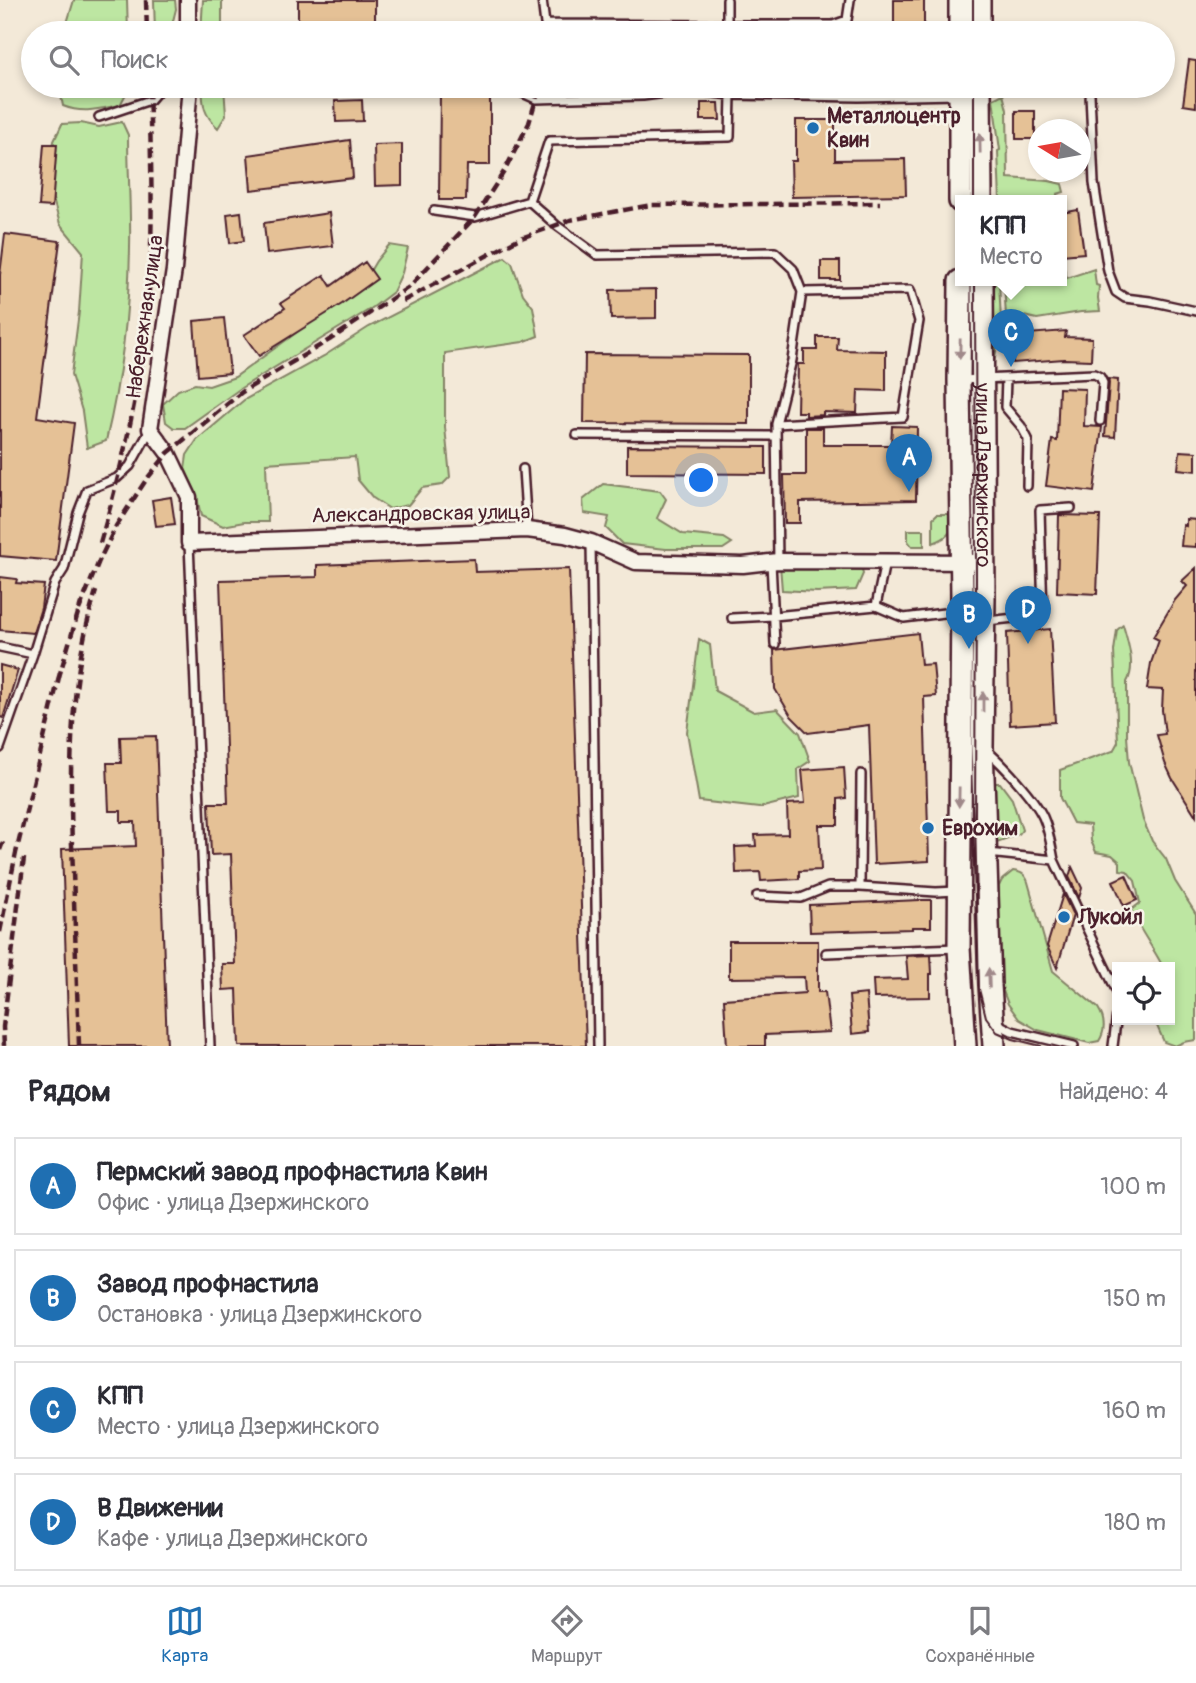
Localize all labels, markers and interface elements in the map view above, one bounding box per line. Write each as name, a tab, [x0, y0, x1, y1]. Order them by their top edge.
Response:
search box	[21, 21, 1175, 98]
icon: search	[45, 41, 83, 79]
text: Поиск	[101, 44, 169, 76]
place label: Металлоцентр Квин	[827, 103, 961, 154]
north arrow	[1028, 119, 1091, 182]
marker: Металлоцентр Квин	[805, 120, 821, 136]
one-way arrow	[974, 132, 986, 154]
popup	[955, 195, 1067, 286]
text: КПП	[980, 210, 1026, 242]
street label: Набережная улица	[120, 233, 170, 401]
text: Место	[980, 242, 1043, 271]
pin: C	[988, 309, 1034, 367]
one-way arrow	[954, 339, 965, 361]
street label: улица Дзержинского	[969, 382, 997, 567]
pin: A	[886, 434, 932, 492]
your location	[684, 463, 718, 497]
street label: Александровская улица	[311, 499, 531, 529]
pin: D	[1005, 586, 1051, 644]
pin: B	[946, 591, 992, 649]
one-way arrow	[977, 690, 989, 712]
one-way arrow	[953, 787, 965, 809]
place label: Еврохим	[942, 815, 1018, 842]
marker: Еврохим	[920, 820, 936, 836]
place label: Лукойл	[1077, 904, 1143, 931]
marker: Лукойл	[1056, 909, 1072, 925]
map controls	[1112, 962, 1175, 1025]
button: locate	[1112, 962, 1175, 1025]
one-way arrow	[984, 967, 995, 989]
text: Рядом	[28, 1073, 111, 1110]
text: Найдено: 4	[1058, 1077, 1168, 1106]
text: Пермский завод профнастила Квин	[97, 1156, 488, 1188]
text: A	[46, 1172, 60, 1201]
text: 100 m	[1100, 1172, 1166, 1201]
text: Офис · улица Дзержинского	[97, 1188, 369, 1217]
text: Завод профнастила	[97, 1268, 319, 1300]
text: B	[46, 1284, 60, 1313]
text: 150 m	[1103, 1284, 1166, 1313]
text: Остановка · улица Дзержинского	[97, 1300, 422, 1329]
text: КПП	[97, 1380, 143, 1412]
text: C	[46, 1396, 60, 1425]
text: 160 m	[1102, 1396, 1166, 1425]
text: Место · улица Дзержинского	[97, 1412, 379, 1441]
text: В Движении	[97, 1492, 223, 1524]
text: D	[46, 1508, 60, 1537]
text: 180 m	[1104, 1508, 1166, 1537]
text: Кафе · улица Дзержинского	[97, 1524, 368, 1553]
tab: Карта	[161, 1602, 208, 1668]
tab: Маршрут	[531, 1602, 603, 1668]
tab: Сохранённые	[925, 1602, 1035, 1668]

